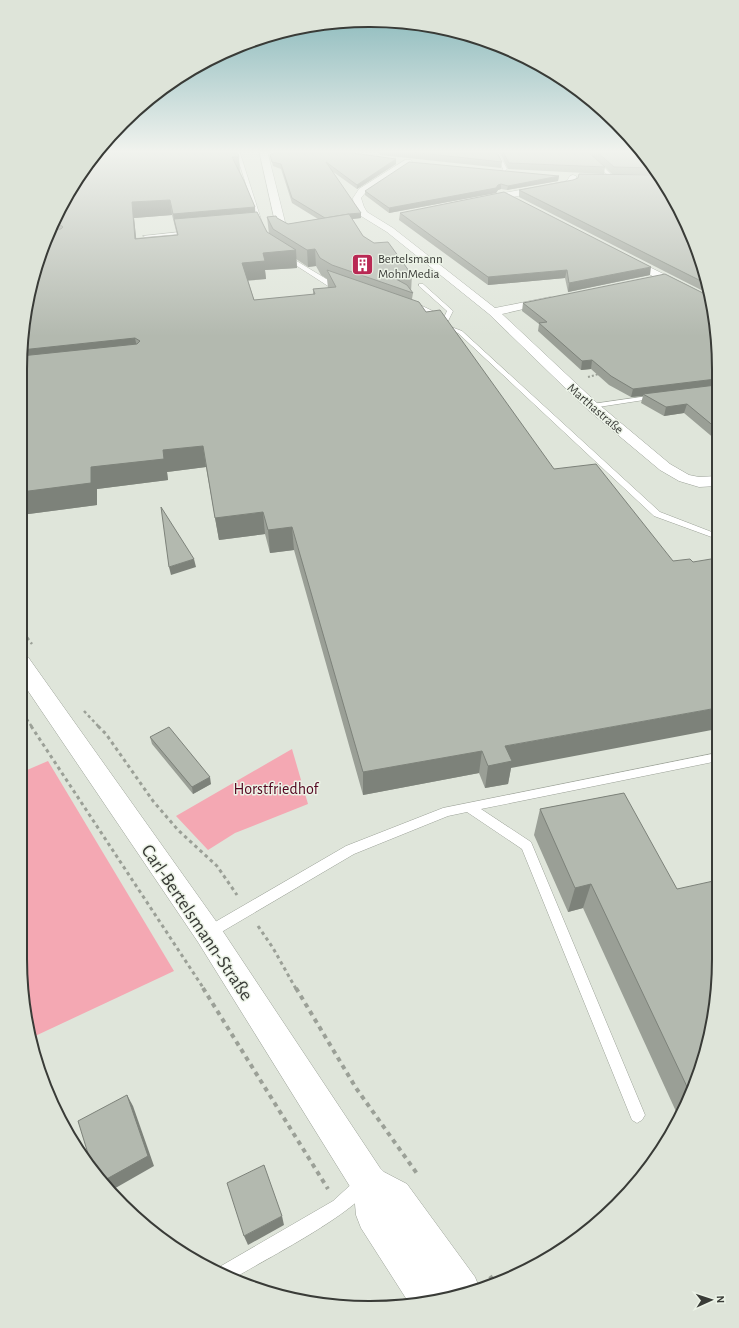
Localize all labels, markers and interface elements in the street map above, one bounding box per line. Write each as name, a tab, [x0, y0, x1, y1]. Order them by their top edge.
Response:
building icon: Bertelsmann MohnMedia	[349, 252, 375, 278]
place label: Bertelsmann MohnMedia	[378, 253, 443, 281]
street label: Marthastraße	[565, 381, 625, 437]
park label: Horstfriedhof	[234, 781, 320, 797]
street label: Carl-Bertelsmann-Straße	[137, 841, 256, 1004]
north arrow	[691, 1280, 731, 1320]
text: N	[715, 1295, 726, 1304]

